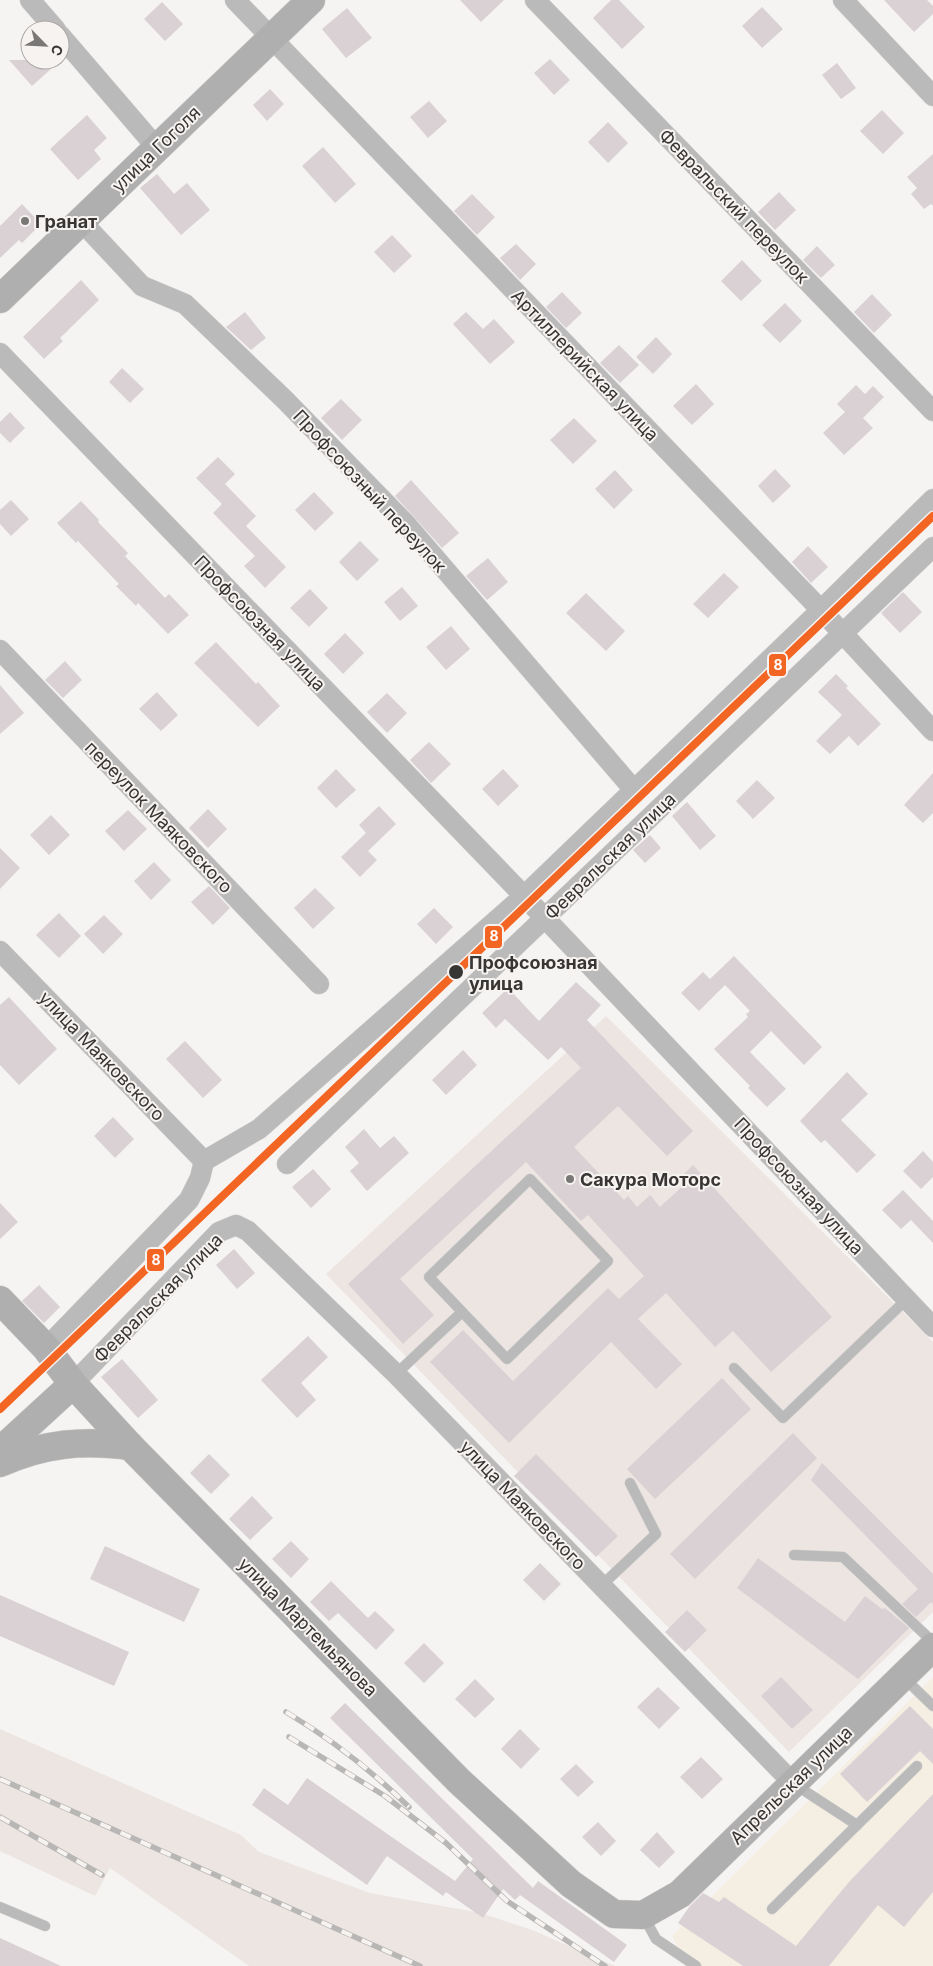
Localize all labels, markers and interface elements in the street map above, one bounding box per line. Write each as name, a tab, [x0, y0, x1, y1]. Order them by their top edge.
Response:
north arrow	[20, 20, 70, 70]
text: С	[47, 42, 67, 59]
street label: улица Гоголя	[107, 102, 205, 196]
street label: Февральский переулок	[655, 125, 813, 288]
place label: Гранат	[35, 211, 97, 232]
marker: Гранат	[19, 215, 31, 227]
street label: Артиллерийская улица	[507, 285, 663, 445]
street label: Профсоюзный переулок	[289, 405, 451, 577]
street label: Профсоюзная улица	[190, 551, 330, 695]
line badge: 8	[768, 653, 787, 677]
text: 8	[773, 656, 783, 673]
street label: переулок Маяковского	[81, 737, 237, 897]
street label: Февральская улица	[540, 788, 680, 924]
line badge: 8	[484, 925, 503, 949]
text: 8	[489, 927, 499, 944]
place label: Профсоюзная улица	[469, 952, 598, 994]
marker: Профсоюзная улица	[447, 963, 465, 981]
street label: улица Маяковского	[35, 987, 169, 1125]
street label: Профсоюзная улица	[730, 1113, 868, 1259]
place label: Сакура Моторс	[580, 1169, 721, 1190]
marker: Сакура Моторс	[564, 1173, 576, 1185]
street label: Февральская улица	[89, 1229, 227, 1367]
line badge: 8	[146, 1248, 165, 1272]
text: 8	[151, 1251, 161, 1268]
street label: улица Маяковского	[456, 1436, 590, 1574]
street label: улица Мартемьянова	[234, 1553, 382, 1701]
street label: Апрельская улица	[726, 1721, 856, 1849]

